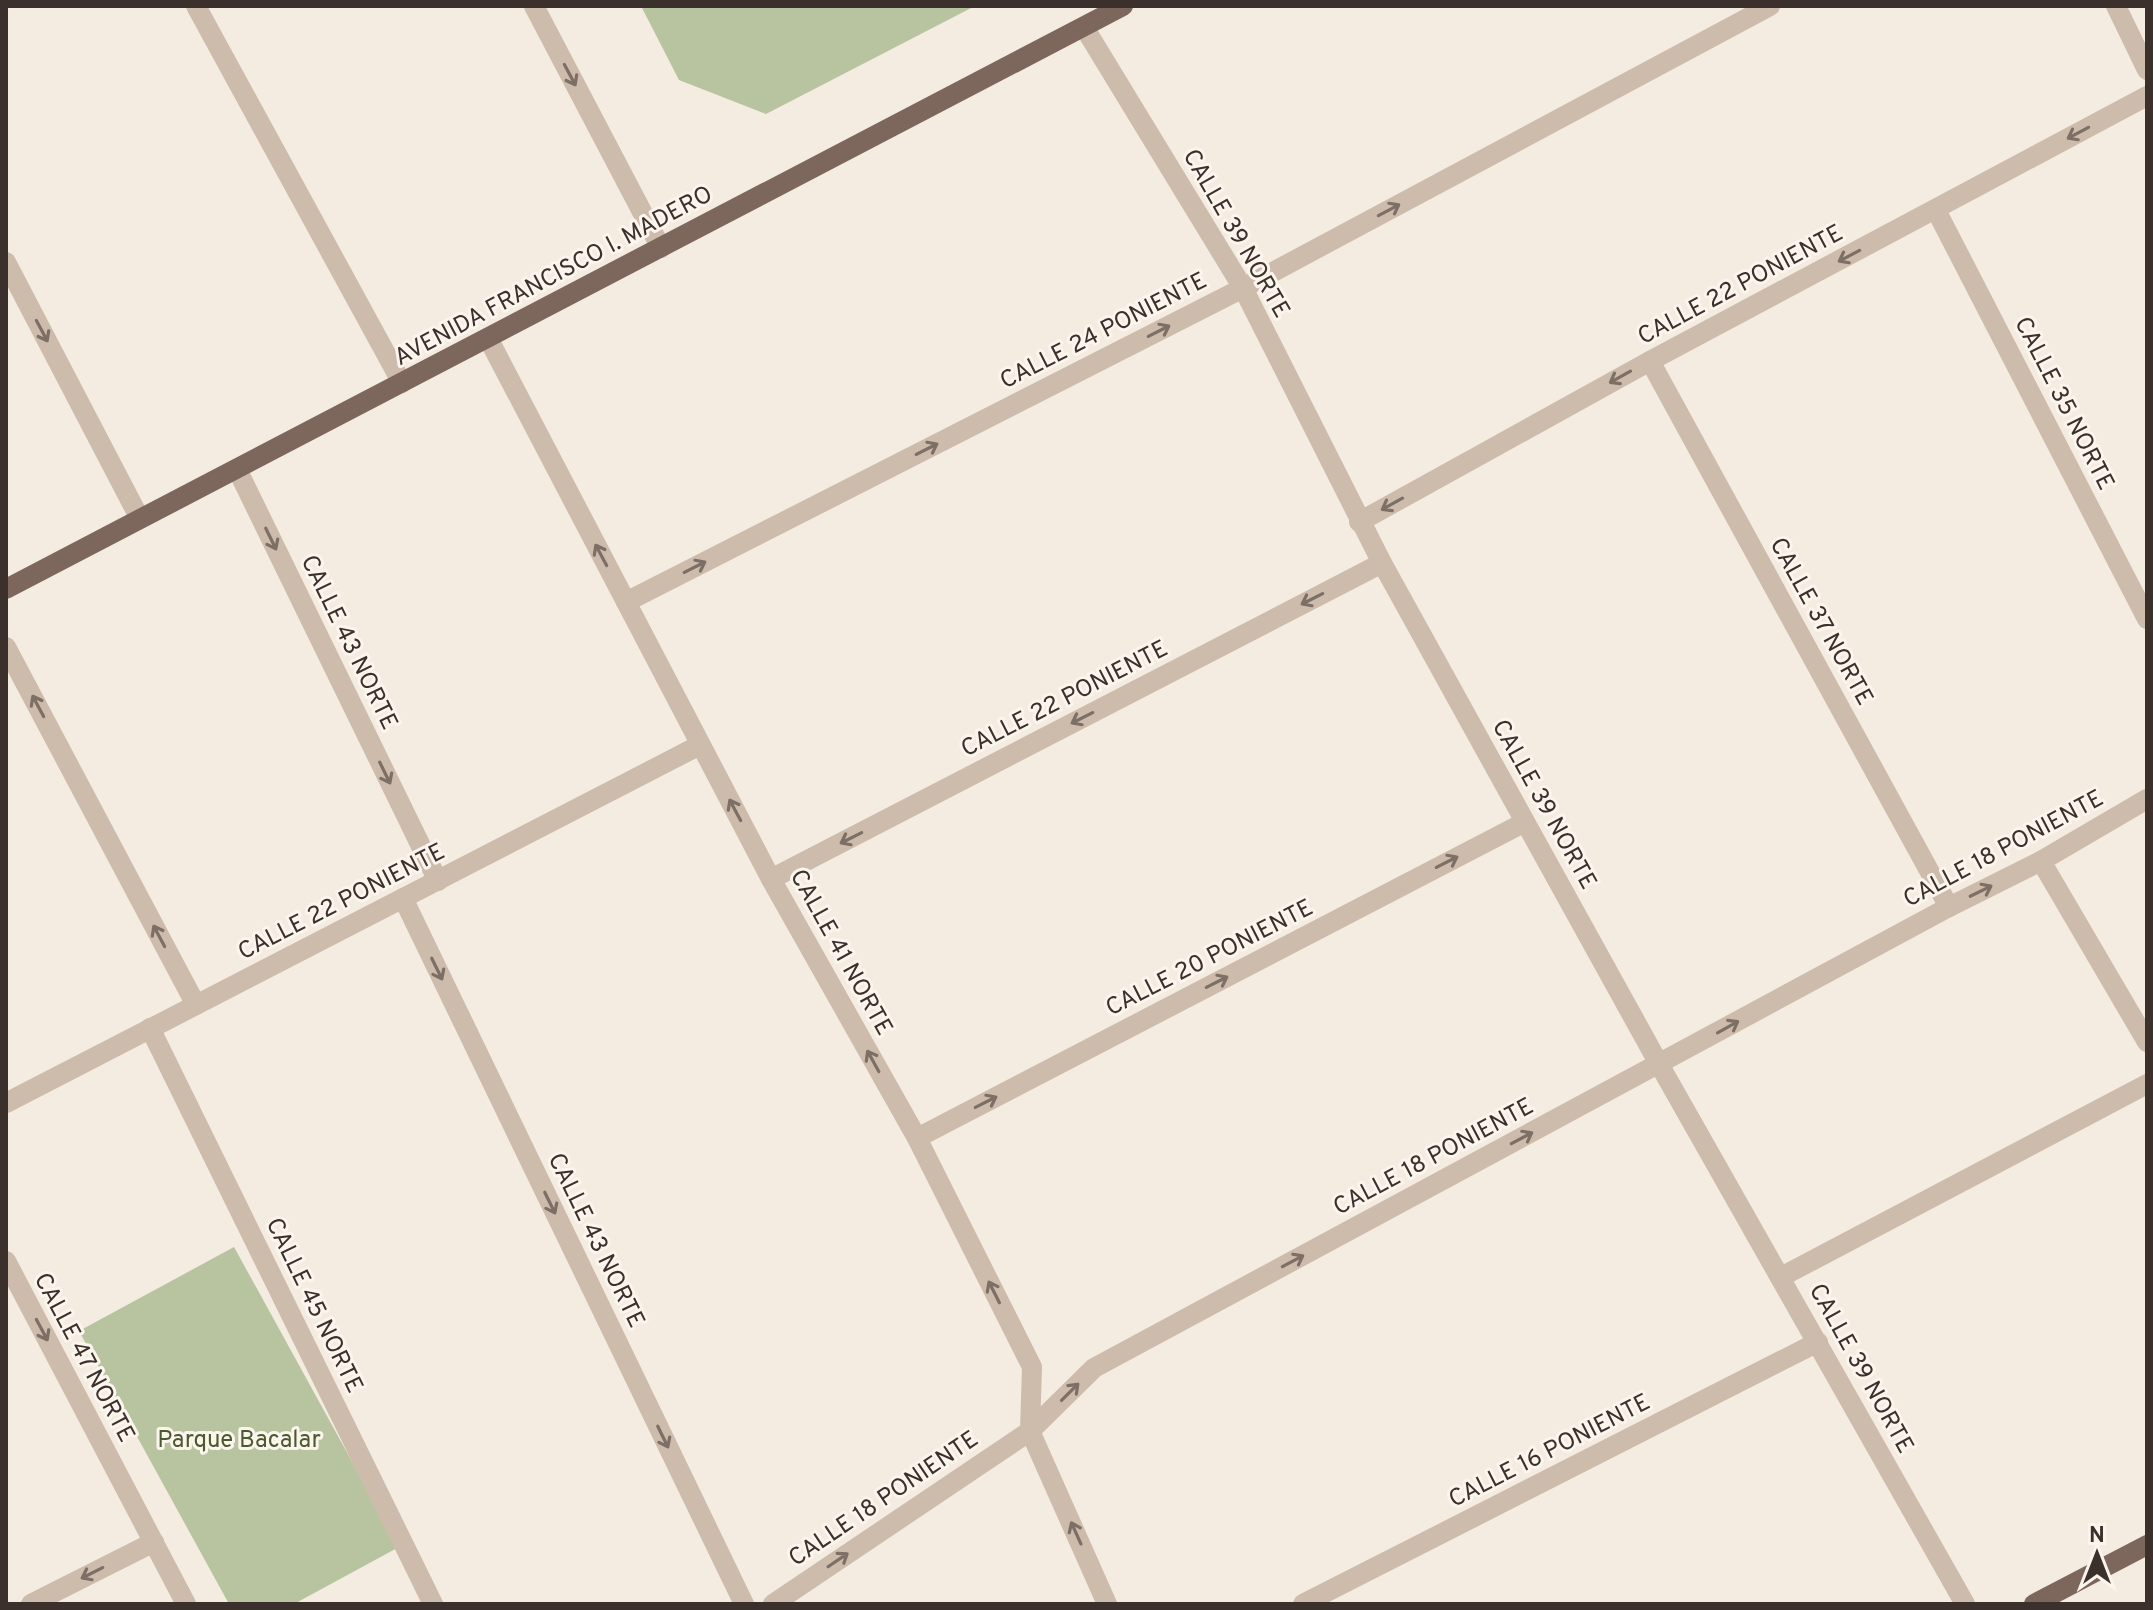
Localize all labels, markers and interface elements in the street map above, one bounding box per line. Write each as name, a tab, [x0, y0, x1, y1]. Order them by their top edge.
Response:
one-way arrow	[563, 63, 579, 86]
one-way arrow	[2067, 125, 2091, 141]
street label: CALLE 39 NORTE	[1175, 144, 1296, 324]
street label: AVENIDA FRANCISCO I. MADERO	[390, 180, 718, 374]
one-way arrow	[1376, 202, 1400, 217]
street label: CALLE 22 PONIENTE	[1633, 219, 1849, 353]
one-way arrow	[1838, 248, 1862, 264]
street label: CALLE 24 PONIENTE	[995, 267, 1212, 397]
street label: CALLE 35 NORTE	[2007, 312, 2120, 496]
one-way arrow	[35, 319, 51, 343]
one-way arrow	[1146, 322, 1170, 338]
one-way arrow	[1608, 370, 1632, 386]
one-way arrow	[914, 440, 938, 456]
one-way arrow	[1381, 496, 1404, 512]
one-way arrow	[264, 527, 279, 551]
street label: CALLE 37 NORTE	[1762, 533, 1879, 711]
one-way arrow	[593, 544, 609, 568]
street label: CALLE 43 NORTE	[293, 551, 404, 735]
one-way arrow	[683, 558, 707, 574]
one-way arrow	[1301, 591, 1325, 607]
street label: CALLE 22 PONIENTE	[956, 635, 1173, 765]
one-way arrow	[29, 695, 45, 718]
one-way arrow	[1070, 711, 1094, 727]
street label: CALLE 39 NORTE	[1484, 715, 1602, 895]
one-way arrow	[378, 760, 393, 784]
street label: CALLE 18 PONIENTE	[1899, 784, 2109, 915]
one-way arrow	[726, 799, 742, 823]
one-way arrow	[839, 831, 863, 847]
street label: CALLE 22 PONIENTE	[233, 838, 450, 968]
one-way arrow	[1435, 854, 1459, 870]
street label: CALLE 41 NORTE	[782, 865, 898, 1041]
one-way arrow	[1969, 882, 1993, 898]
street label: CALLE 20 PONIENTE	[1101, 893, 1319, 1024]
one-way arrow	[151, 924, 167, 948]
one-way arrow	[430, 956, 445, 980]
one-way arrow	[1204, 974, 1228, 990]
one-way arrow	[1715, 1019, 1739, 1034]
one-way arrow	[865, 1050, 881, 1074]
street label: CALLE 18 PONIENTE	[1329, 1092, 1539, 1223]
one-way arrow	[974, 1094, 997, 1110]
one-way arrow	[1510, 1129, 1534, 1145]
street label: CALLE 43 NORTE	[540, 1149, 651, 1333]
one-way arrow	[543, 1190, 558, 1214]
street label: CALLE 45 NORTE	[258, 1213, 369, 1398]
one-way arrow	[1281, 1252, 1305, 1268]
street label: CALLE 47 NORTE	[26, 1268, 141, 1448]
street label: CALLE 39 NORTE	[1801, 1279, 1919, 1459]
one-way arrow	[986, 1280, 1002, 1304]
one-way arrow	[34, 1318, 50, 1342]
one-way arrow	[1060, 1382, 1080, 1401]
street label: CALLE 16 PONIENTE	[1444, 1388, 1656, 1516]
one-way arrow	[656, 1424, 671, 1448]
street label: CALLE 18 PONIENTE	[784, 1425, 985, 1574]
park label: Parque Bacalar	[157, 1426, 321, 1456]
north arrow	[2057, 1514, 2137, 1594]
one-way arrow	[1067, 1521, 1082, 1546]
text: N	[2089, 1523, 2105, 1550]
one-way arrow	[826, 1552, 848, 1569]
one-way arrow	[81, 1566, 105, 1581]

